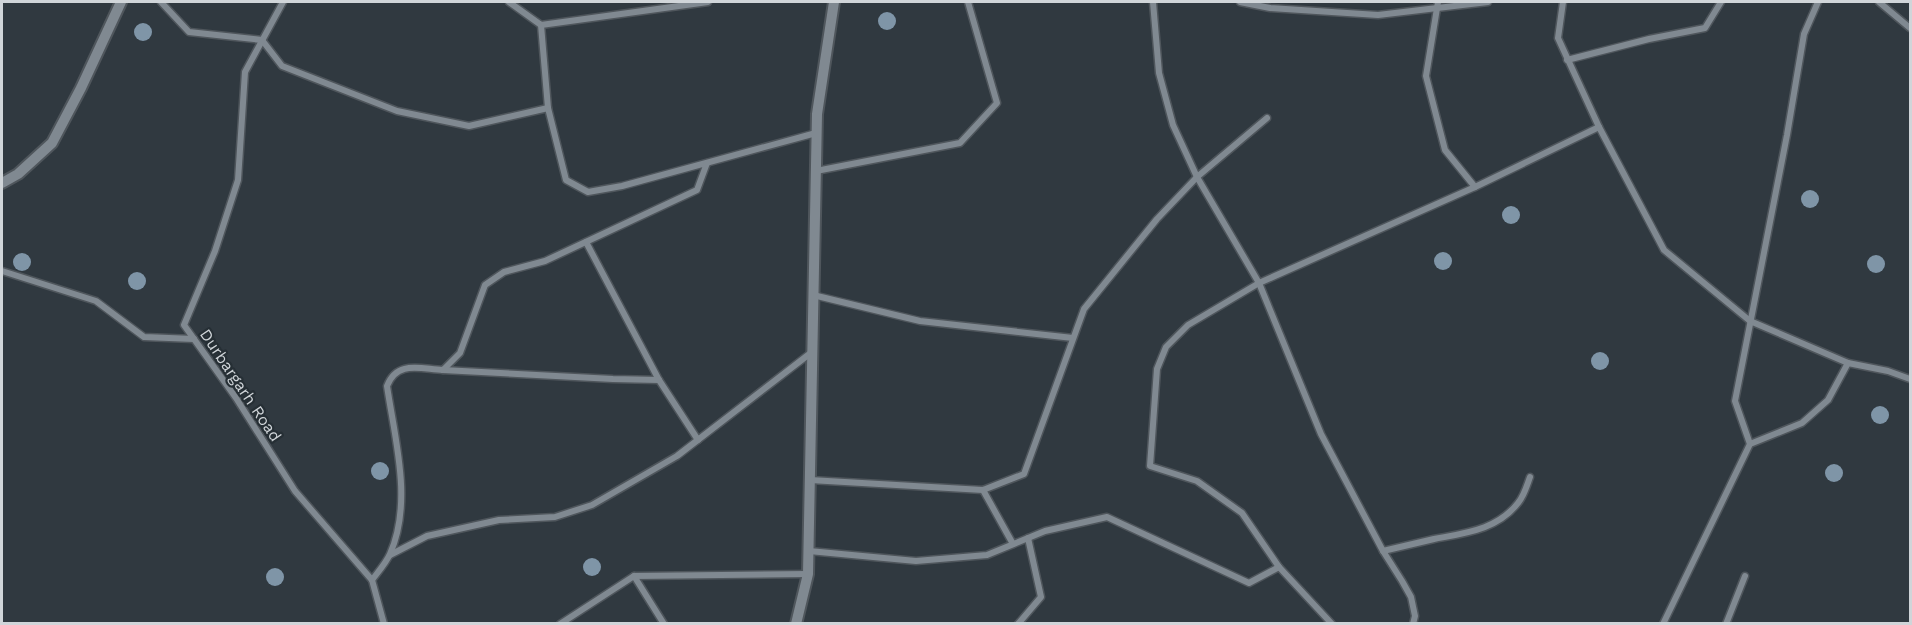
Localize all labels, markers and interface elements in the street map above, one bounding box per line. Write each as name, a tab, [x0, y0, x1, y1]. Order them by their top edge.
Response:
street label: Durbargarh Road	[196, 325, 285, 445]

